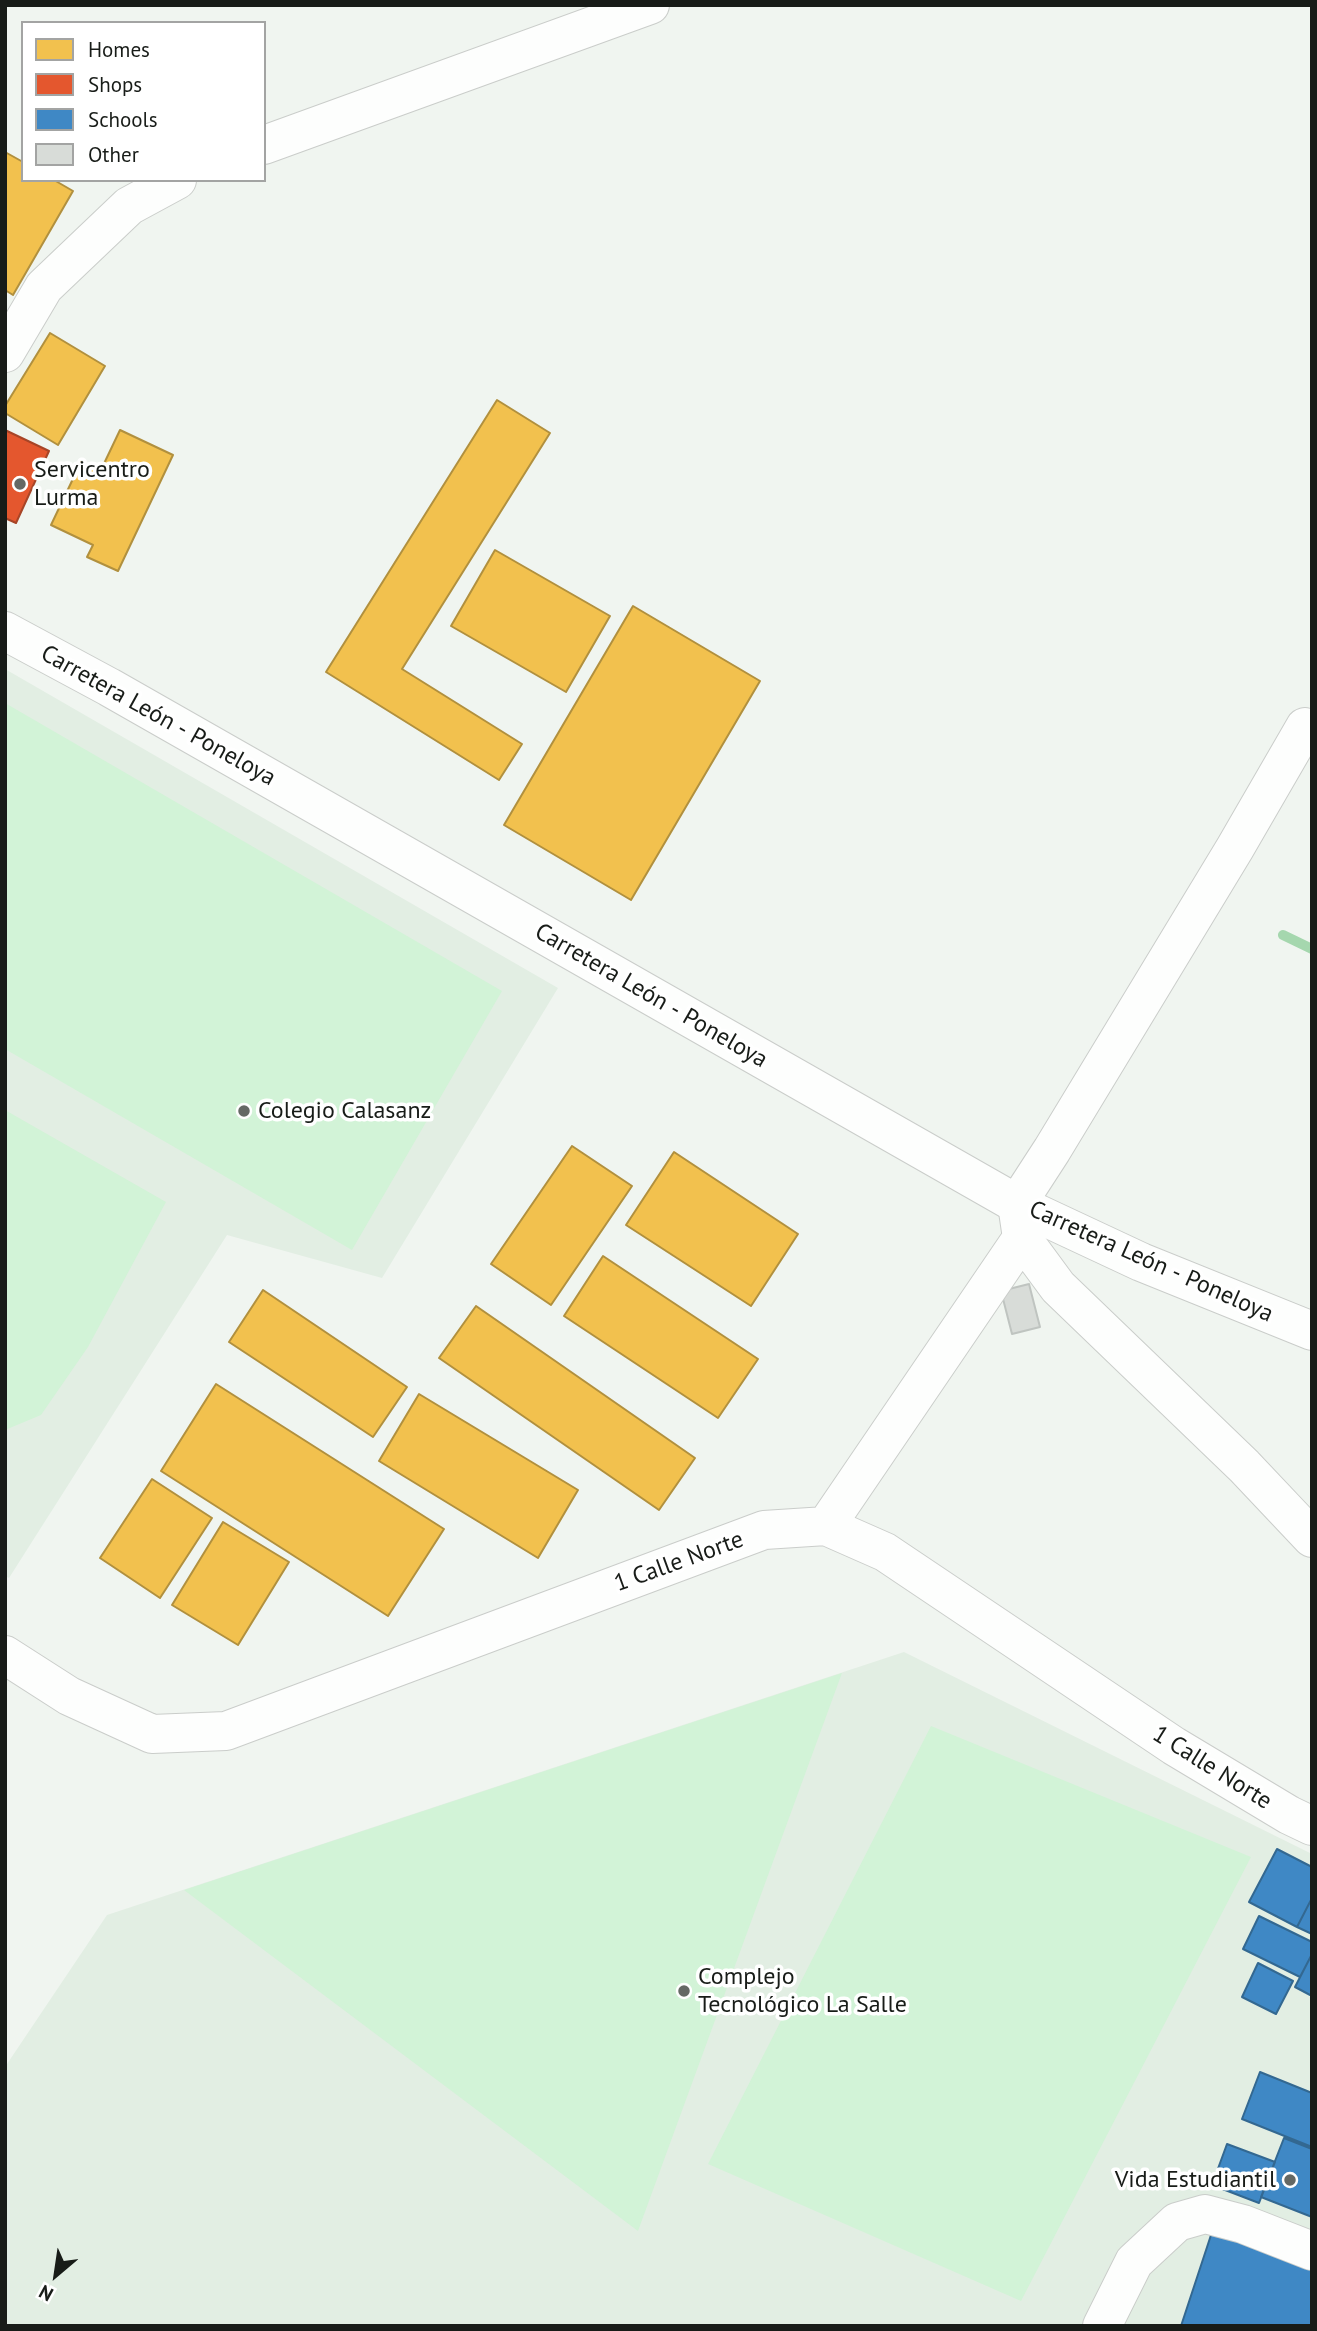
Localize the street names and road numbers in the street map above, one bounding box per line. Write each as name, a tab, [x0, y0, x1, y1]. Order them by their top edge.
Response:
street label: Carretera León - Poneloya	[36, 639, 280, 793]
street label: Carretera León - Poneloya	[529, 918, 773, 1074]
street label: Carretera León - Poneloya	[1025, 1195, 1277, 1329]
street label: 1 Calle Norte	[611, 1525, 747, 1599]
street label: 1 Calle Norte	[1147, 1720, 1277, 1816]

